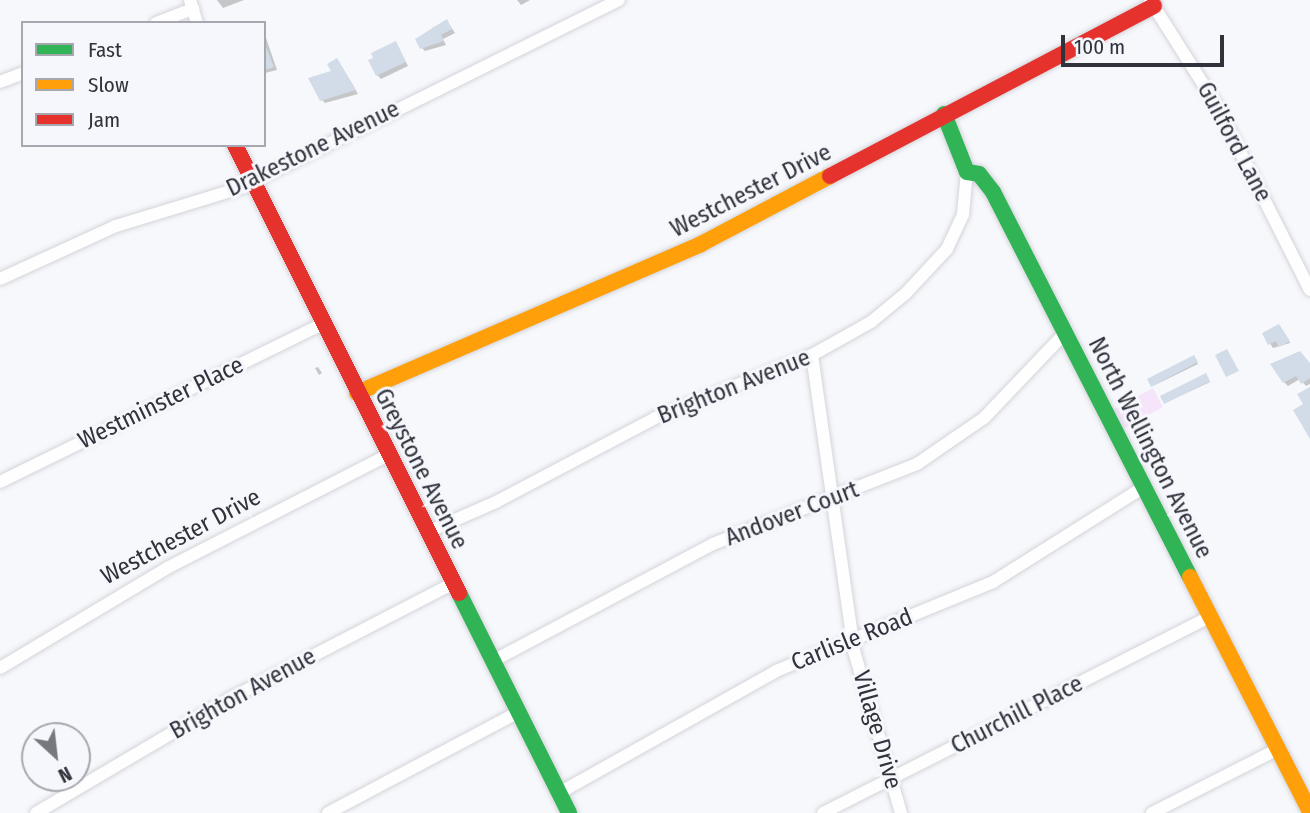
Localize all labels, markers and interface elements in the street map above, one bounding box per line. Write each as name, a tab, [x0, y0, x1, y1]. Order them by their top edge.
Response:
legend	[21, 21, 266, 147]
scale bar	[1065, 21, 1228, 65]
text: 100 m	[1074, 34, 1125, 60]
text: Fast	[88, 37, 122, 63]
text: Slow	[88, 72, 129, 98]
street label: Guilford Lane	[1190, 77, 1278, 207]
street label: Drakestone Avenue	[222, 95, 404, 203]
text: Jam	[88, 107, 120, 133]
street label: Westchester Drive	[666, 138, 836, 244]
street label: North Wellington Avenue	[1082, 333, 1218, 563]
street label: Brighton Avenue	[654, 343, 814, 431]
street label: Westminster Place	[74, 351, 248, 455]
street label: Greystone Avenue	[368, 384, 474, 554]
street label: Andover Court	[721, 475, 863, 553]
street label: Westchester Drive	[96, 483, 266, 591]
street label: Carlisle Road	[787, 603, 917, 677]
street label: Brighton Avenue	[165, 642, 321, 746]
street label: Village Drive	[846, 668, 908, 792]
street label: Churchill Place	[946, 669, 1088, 761]
north arrow	[21, 722, 91, 792]
text: N	[55, 762, 75, 787]

